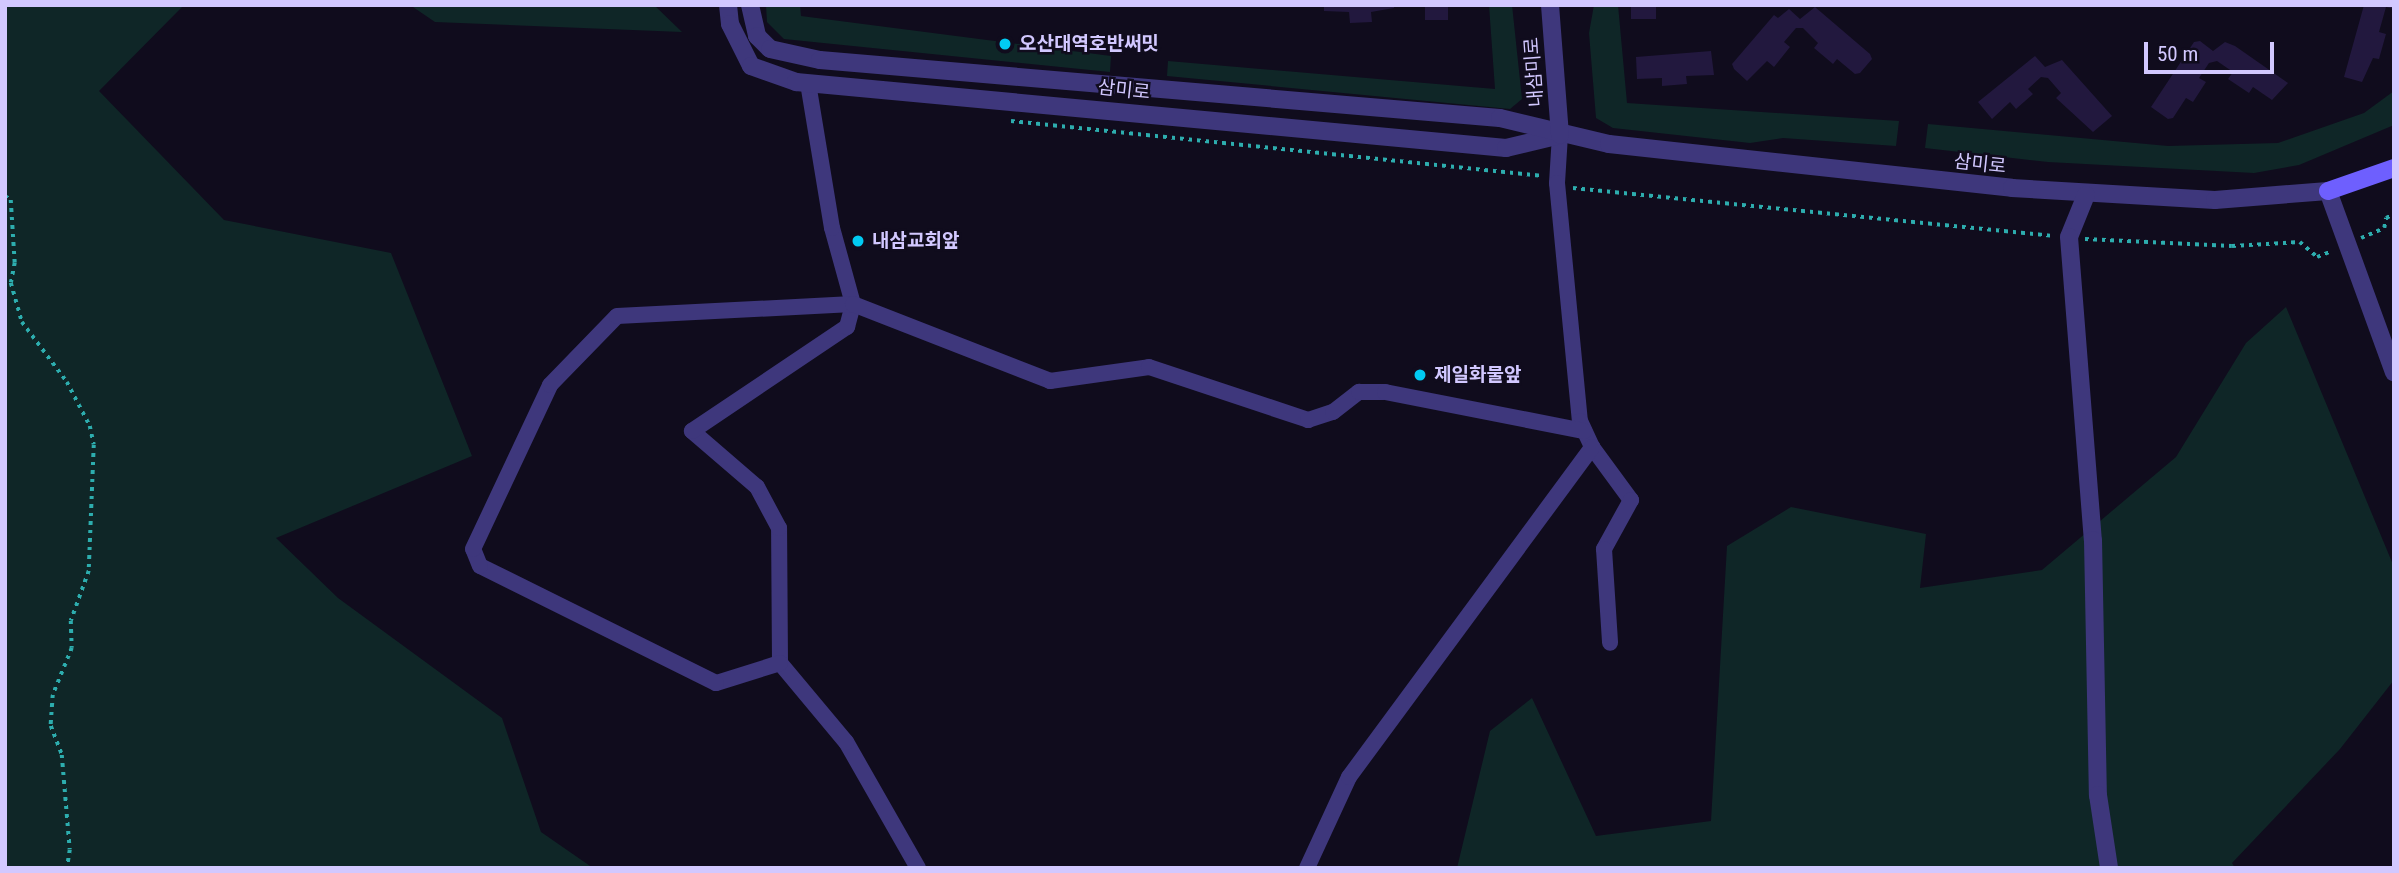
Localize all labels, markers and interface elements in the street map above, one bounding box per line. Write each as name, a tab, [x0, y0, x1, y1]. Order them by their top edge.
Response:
scale bar	[2147, 28, 2276, 72]
place label: 오산대역호반써밋	[1019, 33, 1159, 55]
marker: 오산대역호반써밋	[997, 36, 1013, 52]
street label: 내삼미로	[1520, 36, 1548, 108]
text: 50 m	[2157, 42, 2198, 66]
street label: 삼미로	[1097, 76, 1151, 104]
street label: 삼미로	[1953, 150, 2007, 178]
place label: 내삼교회앞	[872, 230, 959, 252]
marker: 내삼교회앞	[850, 233, 866, 249]
place label: 제일화물앞	[1434, 364, 1521, 386]
marker: 제일화물앞	[1412, 367, 1428, 383]

